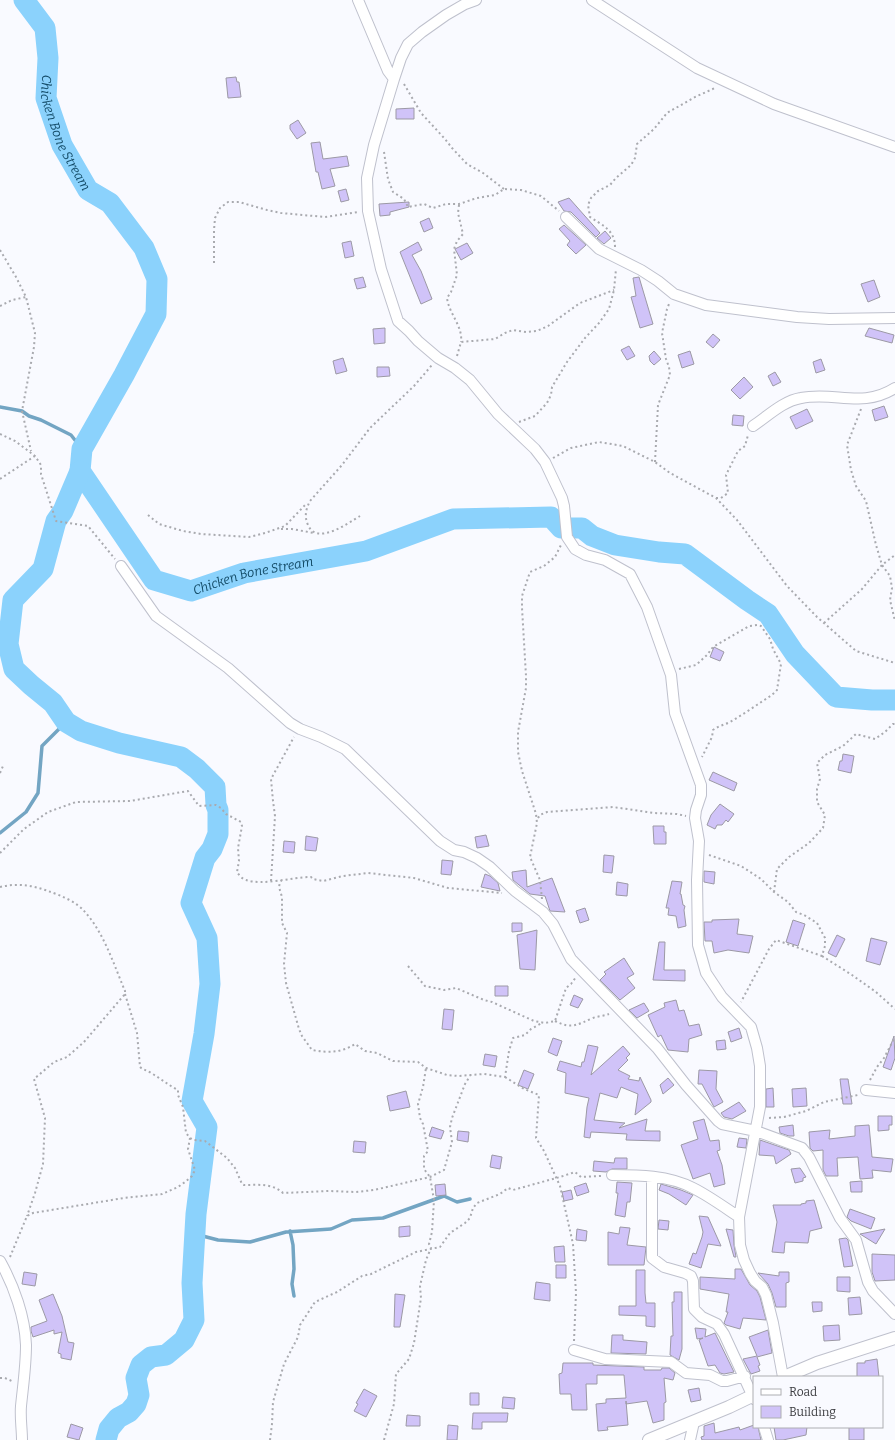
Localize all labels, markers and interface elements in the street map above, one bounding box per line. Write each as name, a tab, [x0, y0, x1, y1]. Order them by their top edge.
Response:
water label: Chicken Bone Stream	[38, 74, 94, 193]
water label: Chicken Bone Stream	[191, 553, 315, 597]
legend	[753, 1376, 883, 1428]
text: Road	[789, 1385, 817, 1399]
text: Building	[789, 1405, 836, 1419]

